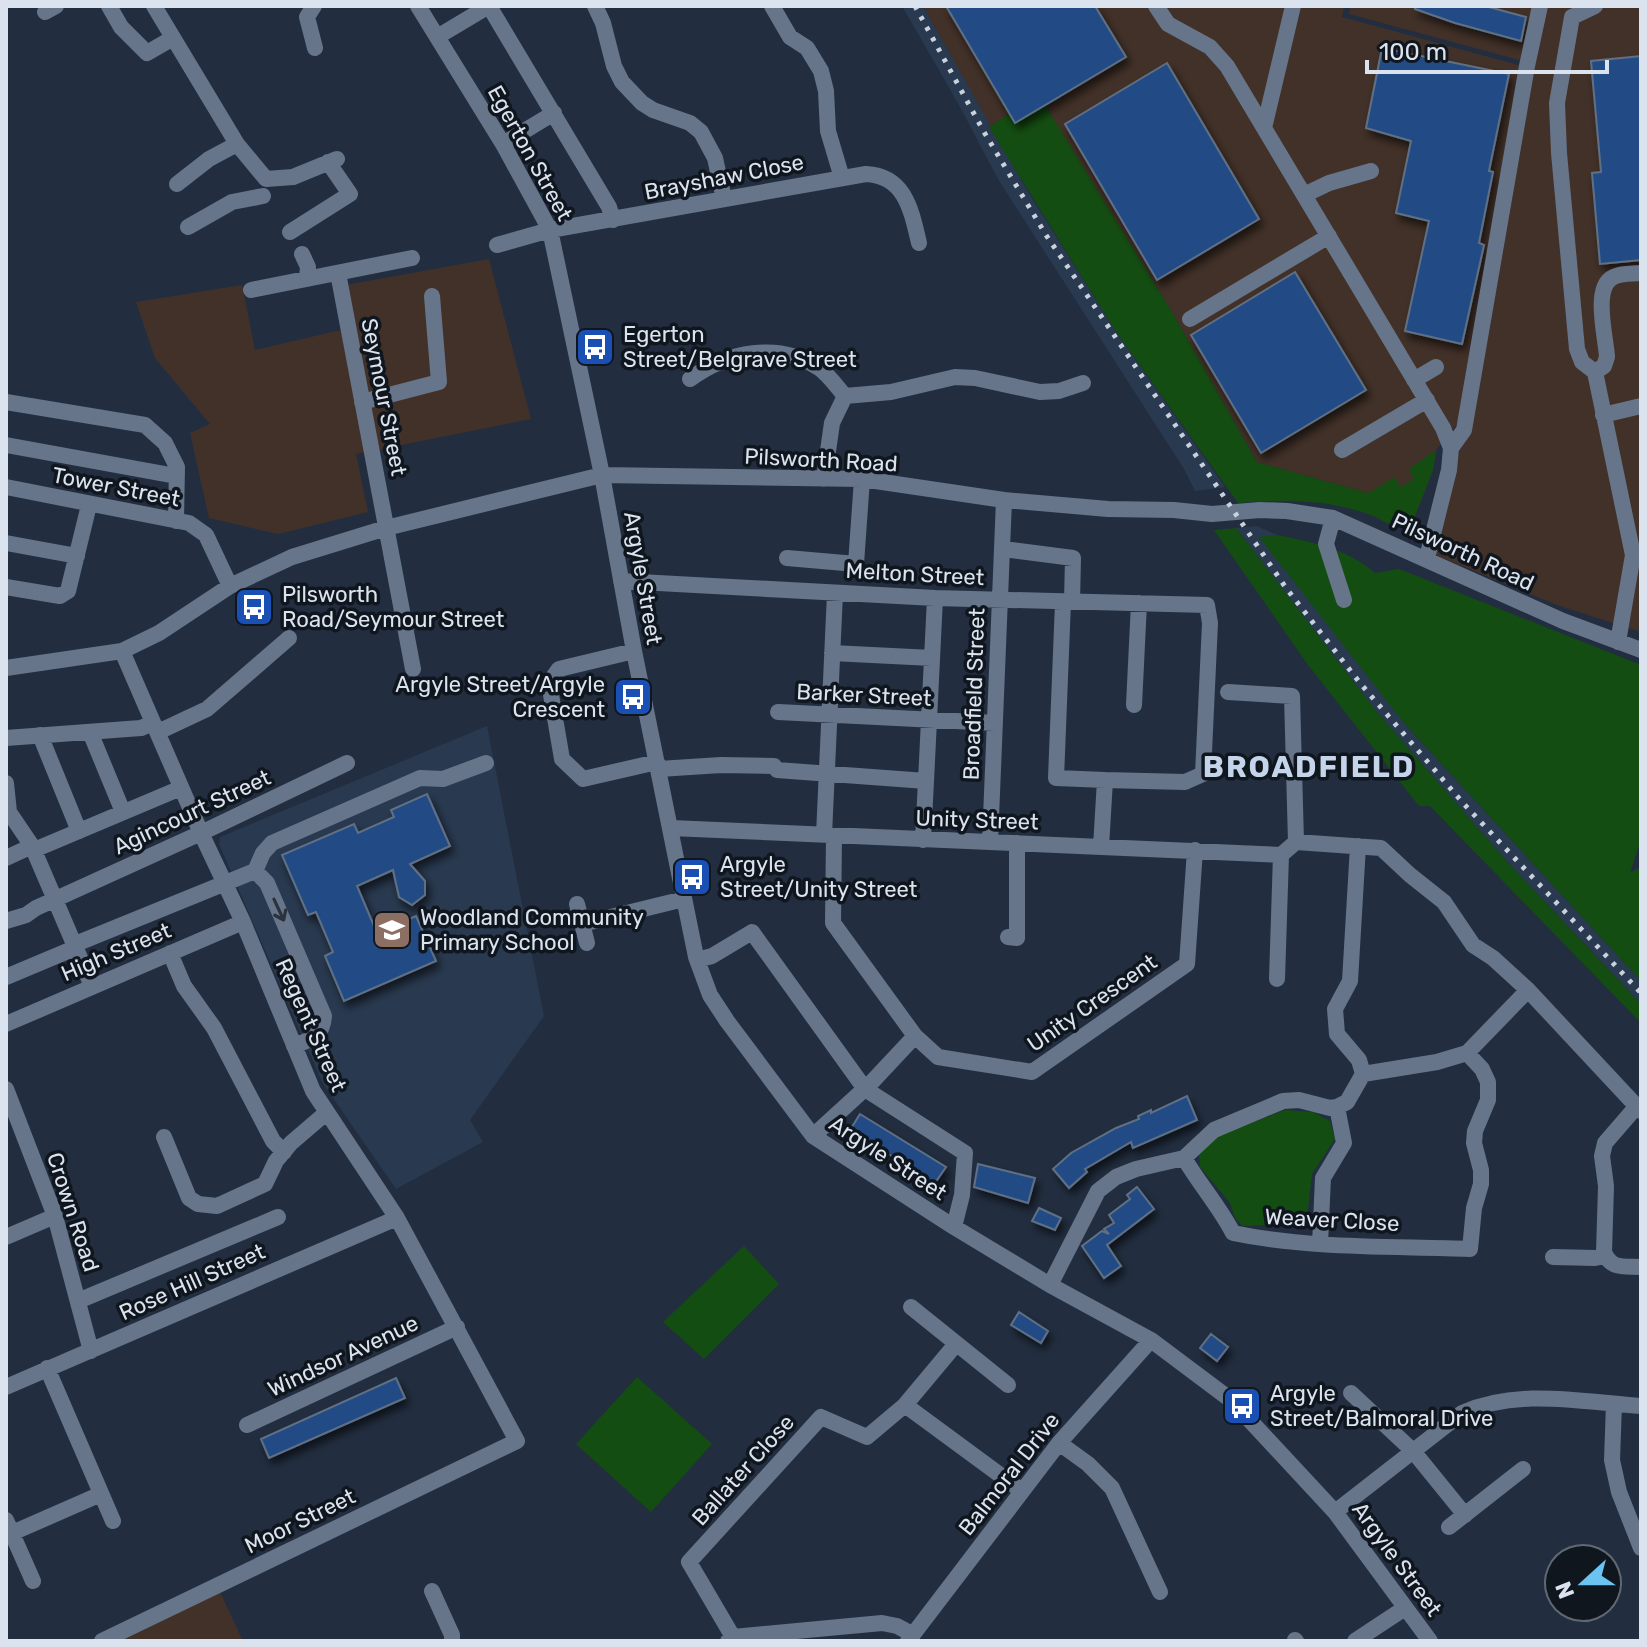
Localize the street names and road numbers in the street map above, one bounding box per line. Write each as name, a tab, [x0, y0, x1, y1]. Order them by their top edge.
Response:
street label: Egerton Street	[482, 81, 578, 226]
street label: Brayshaw Close	[642, 148, 806, 206]
street label: Seymour Street	[355, 316, 413, 478]
street label: Pilsworth Road	[744, 442, 898, 478]
street label: Tower Street	[50, 461, 183, 513]
street label: Pilsworth Road	[1388, 507, 1538, 597]
street label: Argyle Street	[618, 509, 668, 647]
street label: Melton Street	[845, 557, 985, 591]
street label: Broadfield Street	[957, 607, 991, 781]
street label: Barker Street	[796, 678, 933, 712]
street label: Agincourt Street	[109, 764, 275, 860]
street label: Unity Street	[915, 804, 1039, 836]
street label: High Street	[57, 917, 175, 987]
street label: Unity Crescent	[1022, 948, 1162, 1058]
street label: Regent Street	[270, 954, 353, 1096]
street label: Argyle Street	[824, 1110, 952, 1206]
street label: Crown Road	[41, 1149, 105, 1275]
street label: Weaver Close	[1264, 1203, 1400, 1237]
street label: Rose Hill Street	[115, 1238, 269, 1326]
street label: Windsor Avenue	[263, 1309, 423, 1403]
street label: Balmoral Drive	[953, 1407, 1065, 1541]
street label: Ballater Close	[686, 1409, 800, 1531]
street label: Moor Street	[240, 1482, 360, 1559]
street label: Argyle Street	[1346, 1497, 1448, 1622]

